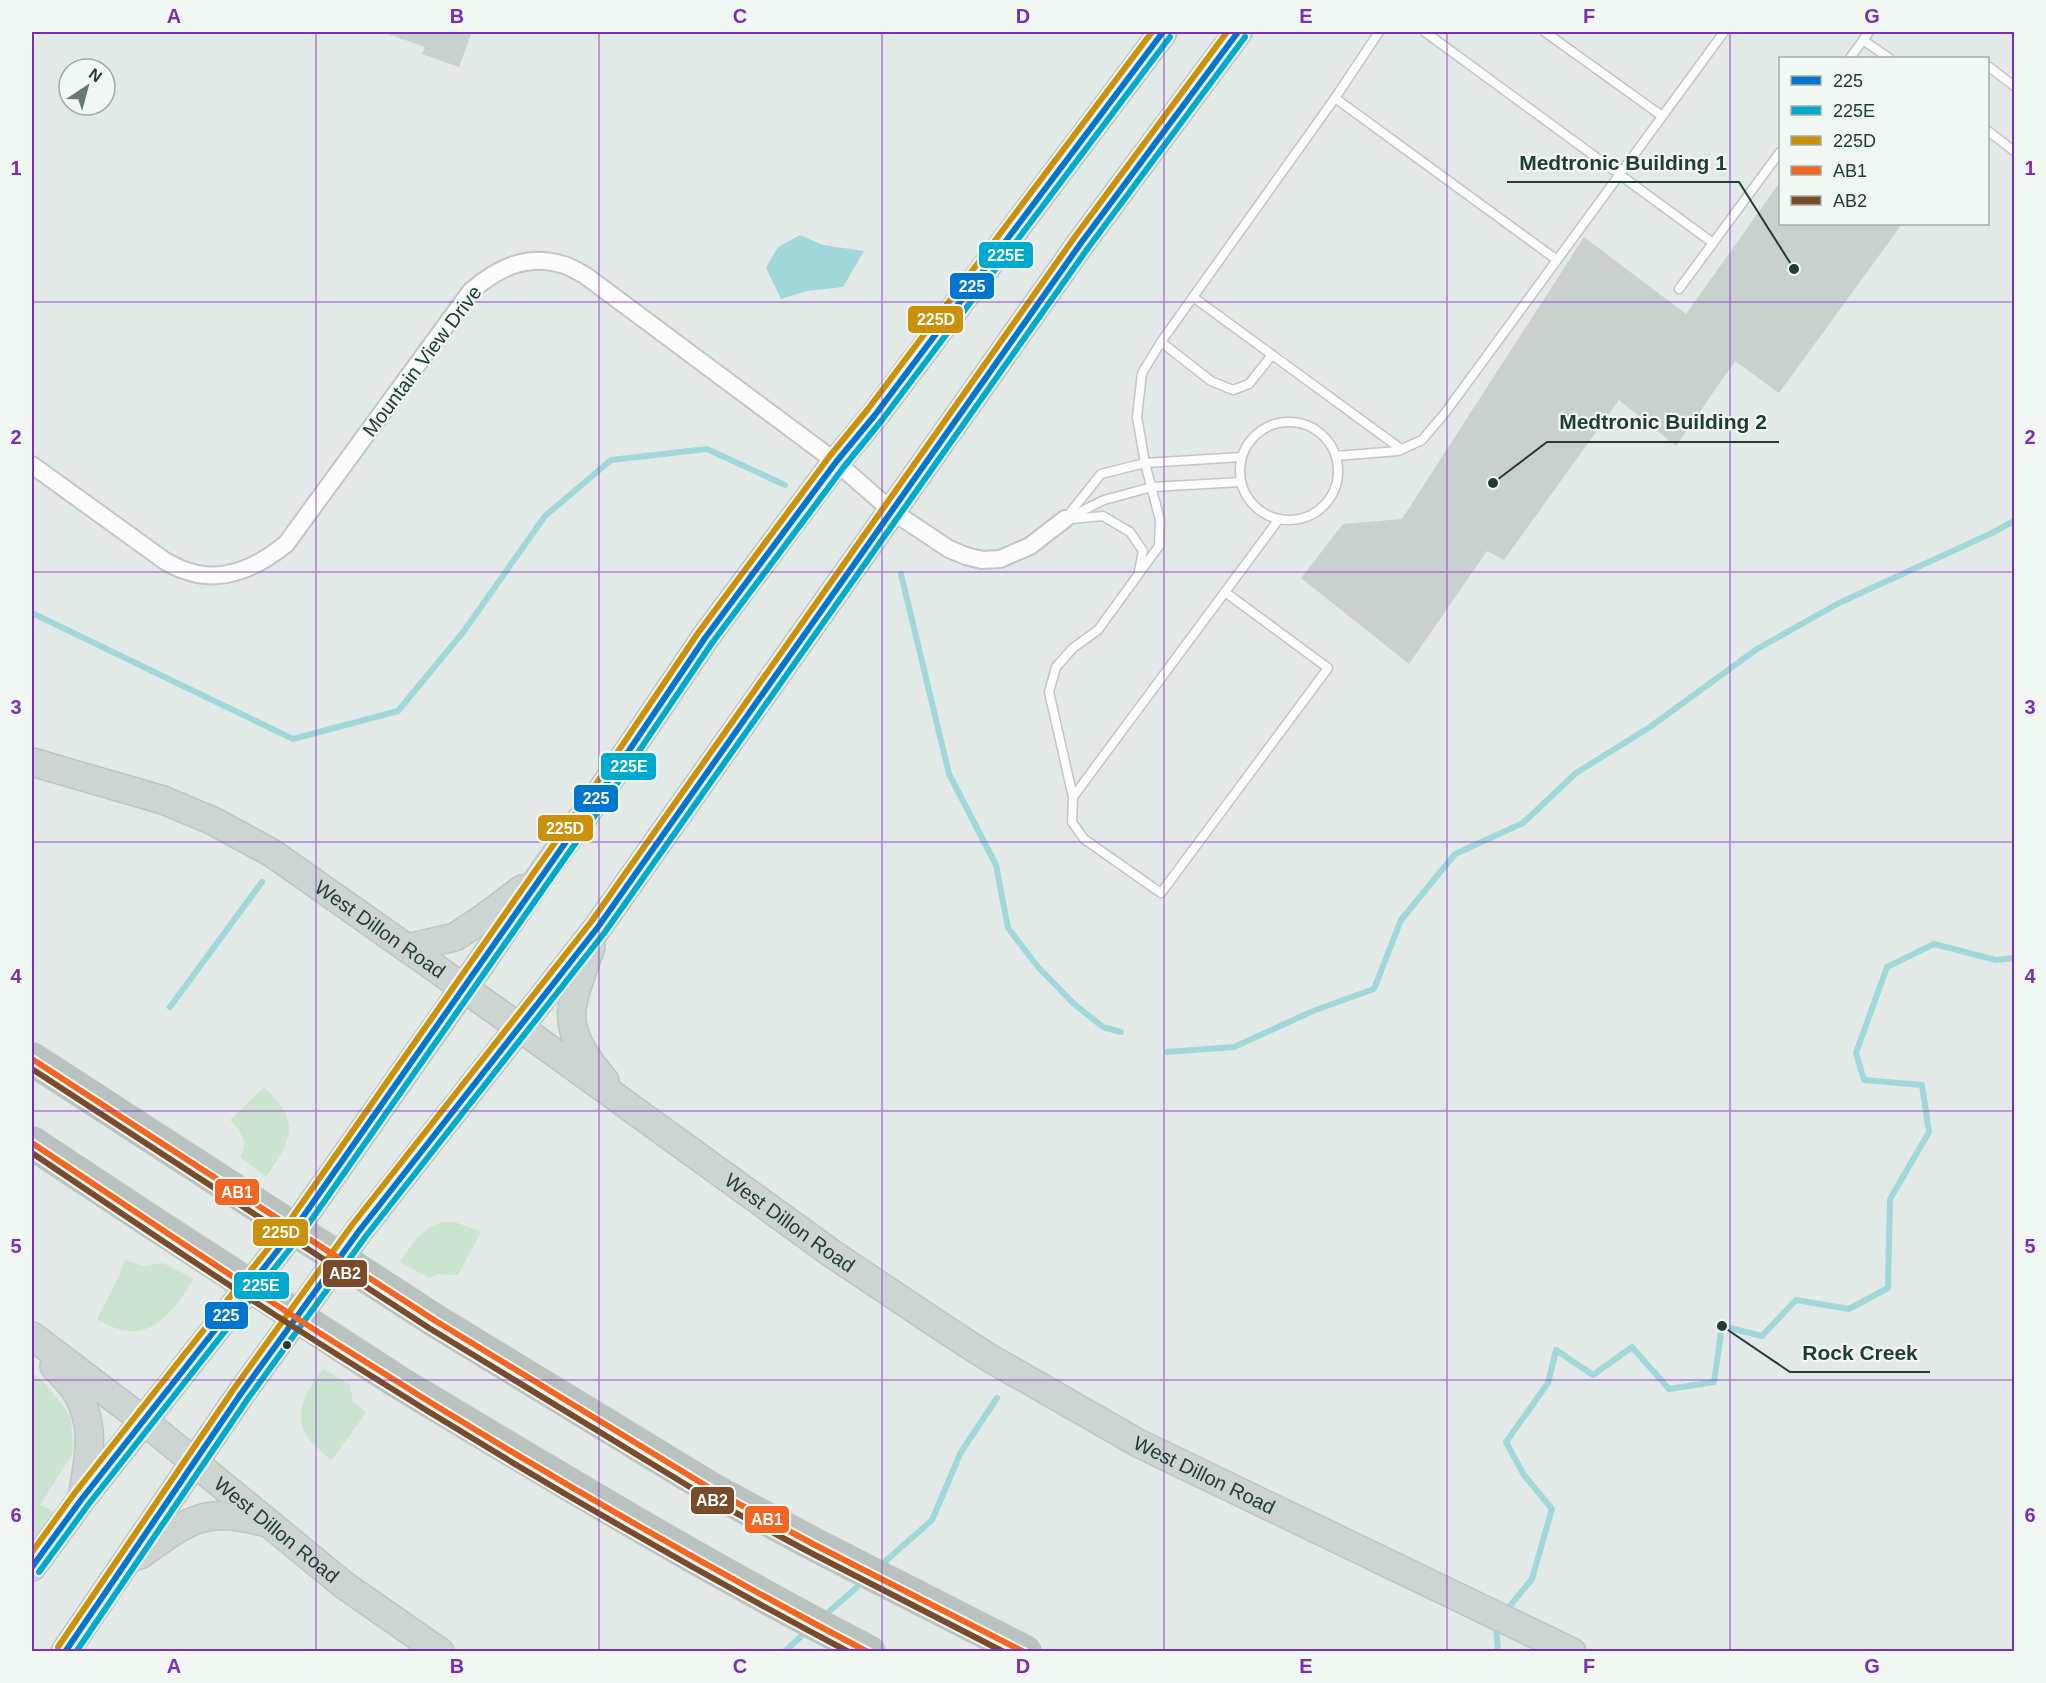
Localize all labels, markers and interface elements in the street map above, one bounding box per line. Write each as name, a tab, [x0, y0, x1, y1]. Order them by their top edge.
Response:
text: A	[167, 5, 181, 27]
text: B	[450, 5, 464, 27]
text: C	[733, 5, 747, 27]
text: D	[1016, 5, 1030, 27]
text: E	[1299, 5, 1313, 27]
text: F	[1583, 5, 1595, 27]
text: G	[1864, 5, 1880, 27]
north arrow	[57, 57, 117, 117]
legend	[1779, 57, 1989, 225]
text: N	[86, 65, 105, 86]
text: 225	[1833, 71, 1863, 91]
text: 225E	[1833, 101, 1875, 121]
text: 225D	[1833, 131, 1876, 151]
callout: Medtronic Building 1	[1507, 143, 1739, 182]
text: Medtronic Building 1	[1519, 151, 1727, 174]
text: 1	[10, 157, 22, 179]
text: 1	[2024, 157, 2036, 179]
text: AB1	[1833, 161, 1867, 181]
text: AB2	[1833, 191, 1867, 211]
line badge: 225E	[978, 241, 1034, 269]
text: 225E	[987, 247, 1025, 264]
line badge: 225	[949, 272, 995, 300]
text: 225	[959, 278, 985, 295]
street label: Mountain View Drive	[358, 281, 486, 441]
line badge: 225D	[907, 305, 964, 334]
text: 225D	[917, 311, 955, 328]
callout: Medtronic Building 2	[1547, 403, 1779, 442]
text: Medtronic Building 2	[1559, 410, 1767, 433]
text: 2	[10, 426, 22, 448]
text: 2	[2024, 426, 2036, 448]
text: 3	[10, 696, 22, 718]
text: 3	[2024, 696, 2036, 718]
line badge: 225E	[600, 752, 657, 781]
text: 225E	[610, 758, 648, 775]
line badge: 225	[573, 784, 619, 813]
text: 225	[583, 790, 609, 807]
line badge: 225D	[537, 814, 594, 842]
text: 225D	[546, 820, 584, 837]
street label: West Dillon Road	[311, 876, 449, 983]
text: 4	[10, 965, 22, 987]
text: 4	[2024, 965, 2036, 987]
street label: West Dillon Road	[721, 1169, 859, 1277]
line badge: AB1	[214, 1178, 260, 1206]
text: AB1	[221, 1184, 253, 1201]
line badge: 225D	[252, 1218, 309, 1247]
text: 225D	[262, 1224, 300, 1241]
text: 5	[10, 1235, 22, 1257]
text: 5	[2024, 1235, 2036, 1257]
line badge: AB2	[322, 1259, 368, 1288]
text: AB2	[329, 1265, 361, 1282]
line badge: 225E	[233, 1271, 290, 1300]
text: 225E	[242, 1277, 280, 1294]
line badge: 225	[204, 1301, 249, 1330]
text: 225	[213, 1307, 239, 1324]
callout: Rock Creek	[1790, 1333, 1930, 1372]
unlabelled marker	[281, 1339, 293, 1351]
text: Rock Creek	[1802, 1341, 1918, 1364]
street label: West Dillon Road	[1130, 1432, 1279, 1518]
street label: West Dillon Road	[210, 1472, 343, 1587]
line badge: AB2	[690, 1486, 735, 1515]
text: AB2	[696, 1492, 728, 1509]
text: 6	[10, 1504, 22, 1526]
text: 6	[2024, 1504, 2036, 1526]
line badge: AB1	[744, 1505, 790, 1534]
text: AB1	[751, 1511, 783, 1528]
text: A	[167, 1655, 181, 1677]
text: B	[450, 1655, 464, 1677]
text: C	[733, 1655, 747, 1677]
text: D	[1016, 1655, 1030, 1677]
text: E	[1299, 1655, 1313, 1677]
text: F	[1583, 1655, 1595, 1677]
text: G	[1864, 1655, 1880, 1677]

